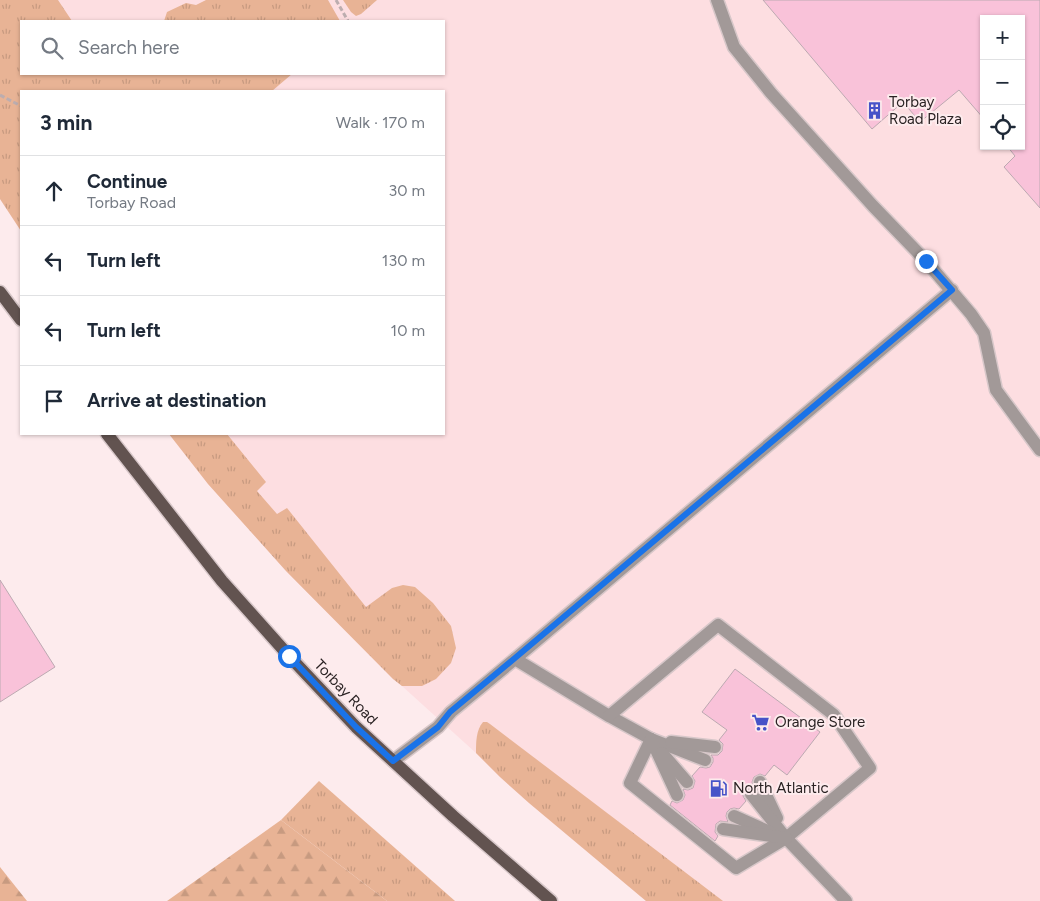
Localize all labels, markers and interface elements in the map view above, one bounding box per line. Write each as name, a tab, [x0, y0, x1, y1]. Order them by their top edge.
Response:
map controls	[980, 15, 1025, 150]
button: +	[980, 15, 1025, 60]
search box	[20, 20, 445, 75]
icon: search	[38, 34, 66, 62]
text: Search here	[78, 36, 180, 59]
button: −	[980, 60, 1025, 105]
place label: Torbay Road Plaza	[889, 93, 962, 128]
building icon: Torbay Road Plaza	[865, 101, 885, 121]
button: locate	[980, 105, 1025, 150]
text: 3 min	[40, 110, 92, 135]
text: Walk · 170 m	[336, 113, 425, 132]
text: Continue	[87, 170, 167, 193]
icon: ahead	[40, 177, 68, 205]
text: 30 m	[388, 181, 425, 200]
text: Torbay Road	[87, 193, 176, 212]
icon: left	[40, 247, 68, 275]
text: Turn left	[87, 249, 161, 272]
route end	[915, 250, 938, 273]
text: 130 m	[382, 251, 425, 270]
icon: left	[40, 317, 68, 345]
text: Turn left	[87, 319, 161, 342]
text: 10 m	[391, 321, 425, 340]
icon: arrive	[40, 387, 68, 415]
text: Arrive at destination	[87, 389, 266, 412]
route start	[278, 645, 301, 668]
street label: Torbay Road	[310, 656, 382, 728]
supermarket icon: Orange Store	[751, 712, 771, 732]
place label: Orange Store	[775, 713, 865, 731]
fuel station icon: North Atlantic	[709, 778, 729, 798]
place label: North Atlantic	[733, 779, 829, 797]

